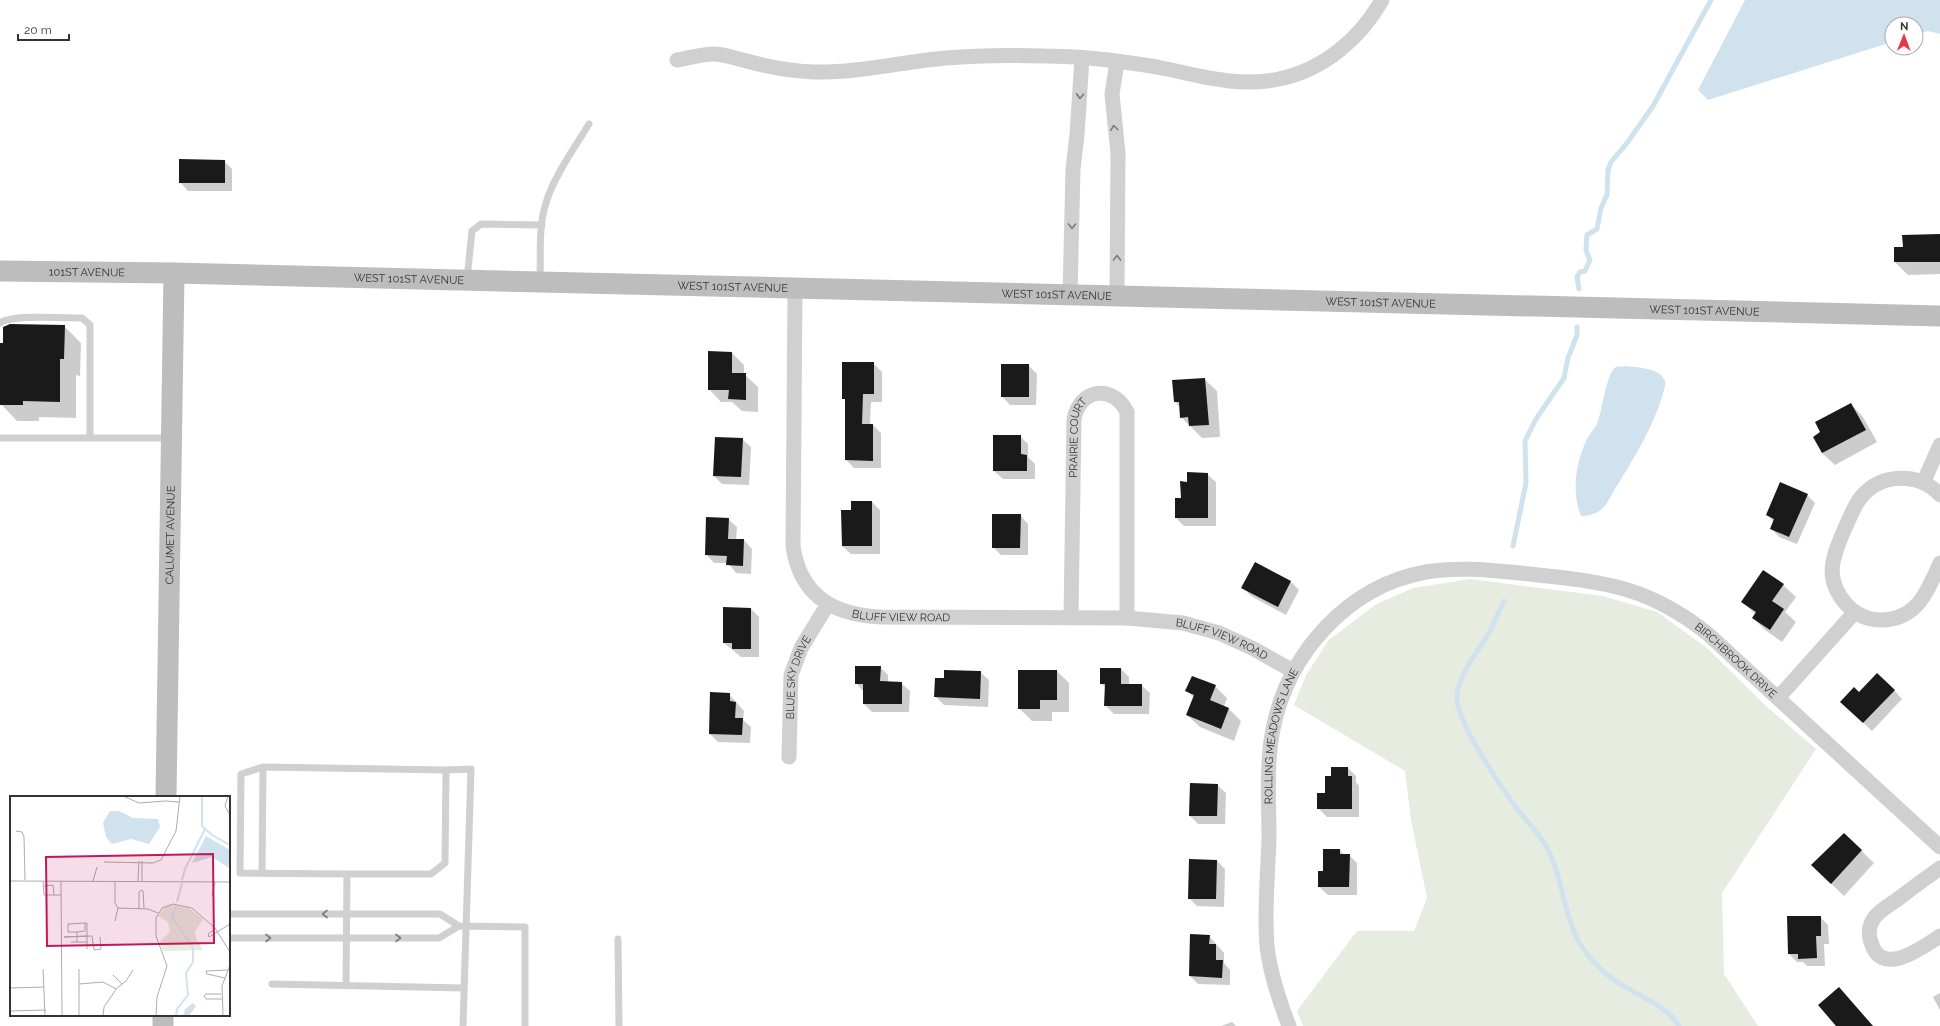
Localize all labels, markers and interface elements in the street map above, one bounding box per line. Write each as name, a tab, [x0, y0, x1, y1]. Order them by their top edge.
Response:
scale bar	[18, 16, 69, 42]
north arrow	[1884, 16, 1924, 56]
text: N	[1900, 20, 1908, 33]
text: 20 m	[24, 23, 52, 37]
one-way arrow	[1075, 93, 1084, 100]
one-way arrow	[1110, 125, 1119, 131]
one-way arrow	[1068, 223, 1076, 229]
one-way arrow	[1113, 255, 1121, 261]
street label: 101ST AVENUE	[49, 266, 125, 279]
street label: WEST 101ST AVENUE	[354, 271, 464, 287]
street label: WEST 101ST AVENUE	[678, 279, 788, 295]
street label: WEST 101ST AVENUE	[1001, 287, 1112, 303]
street label: WEST 101ST AVENUE	[1325, 295, 1436, 311]
street label: WEST 101ST AVENUE	[1649, 303, 1760, 319]
street label: PRAIRIE COURT	[1067, 395, 1090, 478]
street label: CALUMET AVENUE	[163, 485, 178, 585]
street label: BLUFF VIEW ROAD	[851, 607, 950, 624]
street label: BLUFF VIEW ROAD	[1175, 616, 1270, 663]
street label: BIRCHBROOK DRIVE	[1692, 620, 1780, 701]
street label: BLUE SKY DRIVE	[784, 633, 814, 719]
street label: ROLLING MEADOWS LANE	[1262, 666, 1301, 804]
inset map	[10, 796, 230, 1016]
one-way arrow	[322, 910, 328, 918]
one-way arrow	[265, 934, 271, 942]
one-way arrow	[395, 934, 401, 942]

